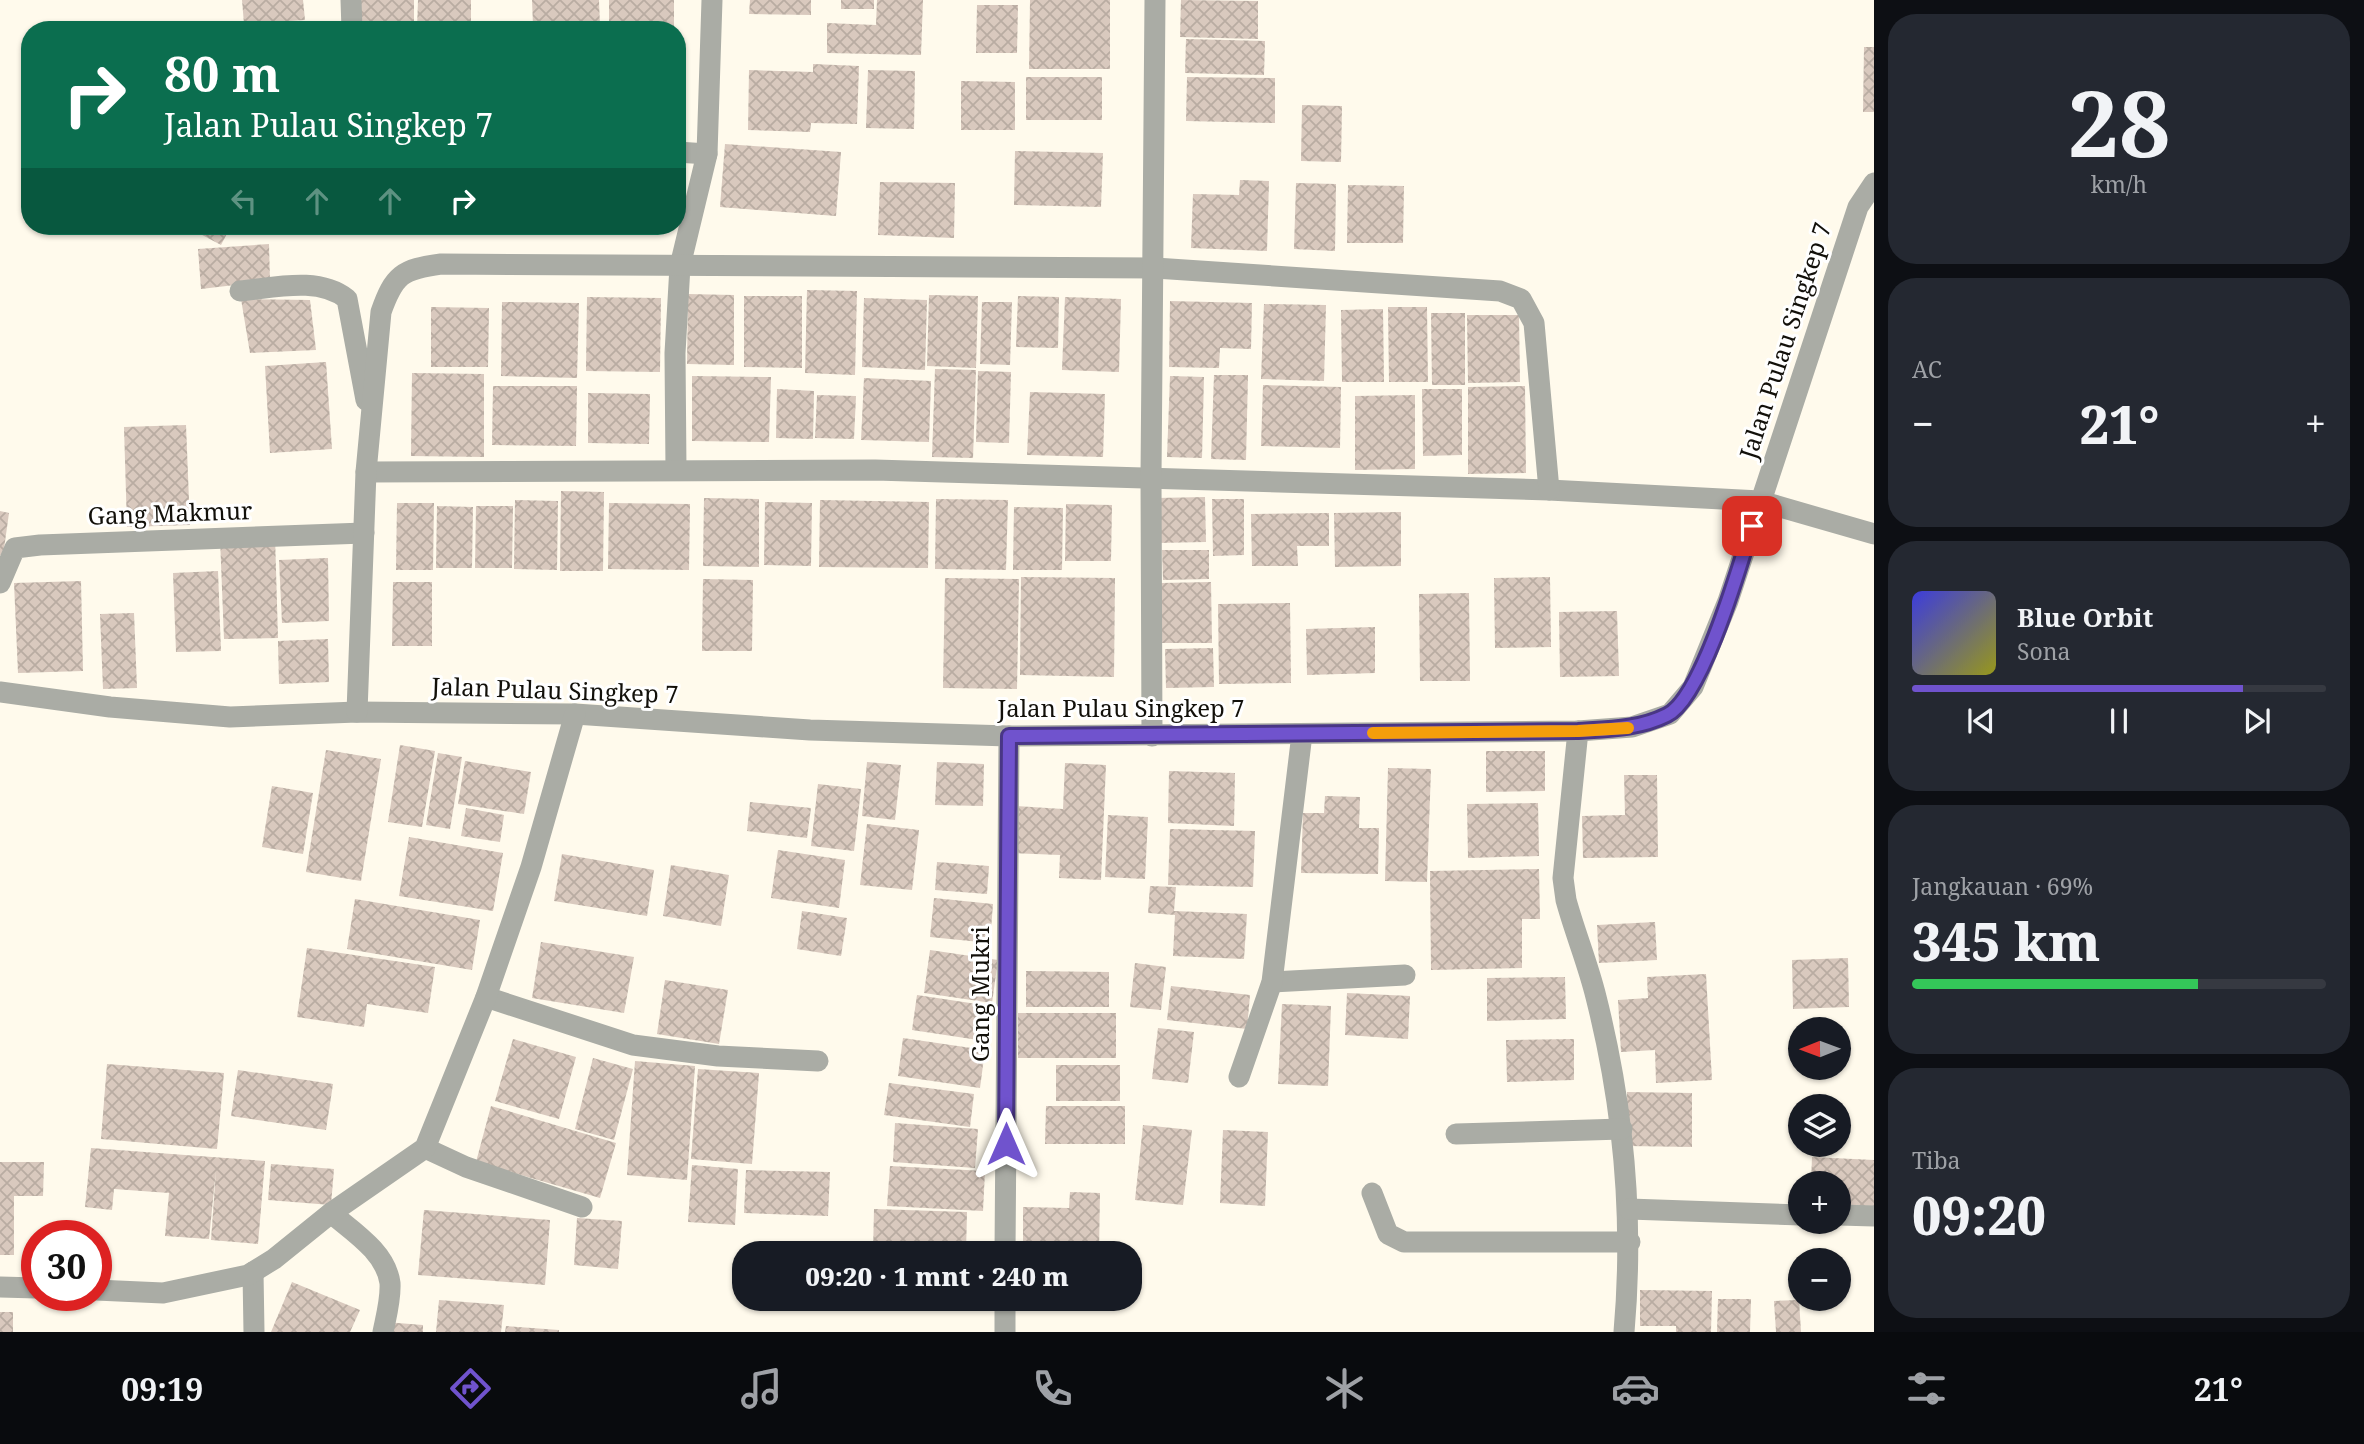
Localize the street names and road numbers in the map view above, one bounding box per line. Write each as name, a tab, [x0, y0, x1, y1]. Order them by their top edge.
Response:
street label: Jalan Pulau Singkep 7	[1730, 218, 1838, 464]
street label: Gang Makmur	[87, 493, 253, 532]
street label: Jalan Pulau Singkep 7	[430, 669, 679, 710]
street label: Jalan Pulau Singkep 7	[997, 691, 1244, 724]
street label: Gang Mukri	[963, 926, 996, 1062]

